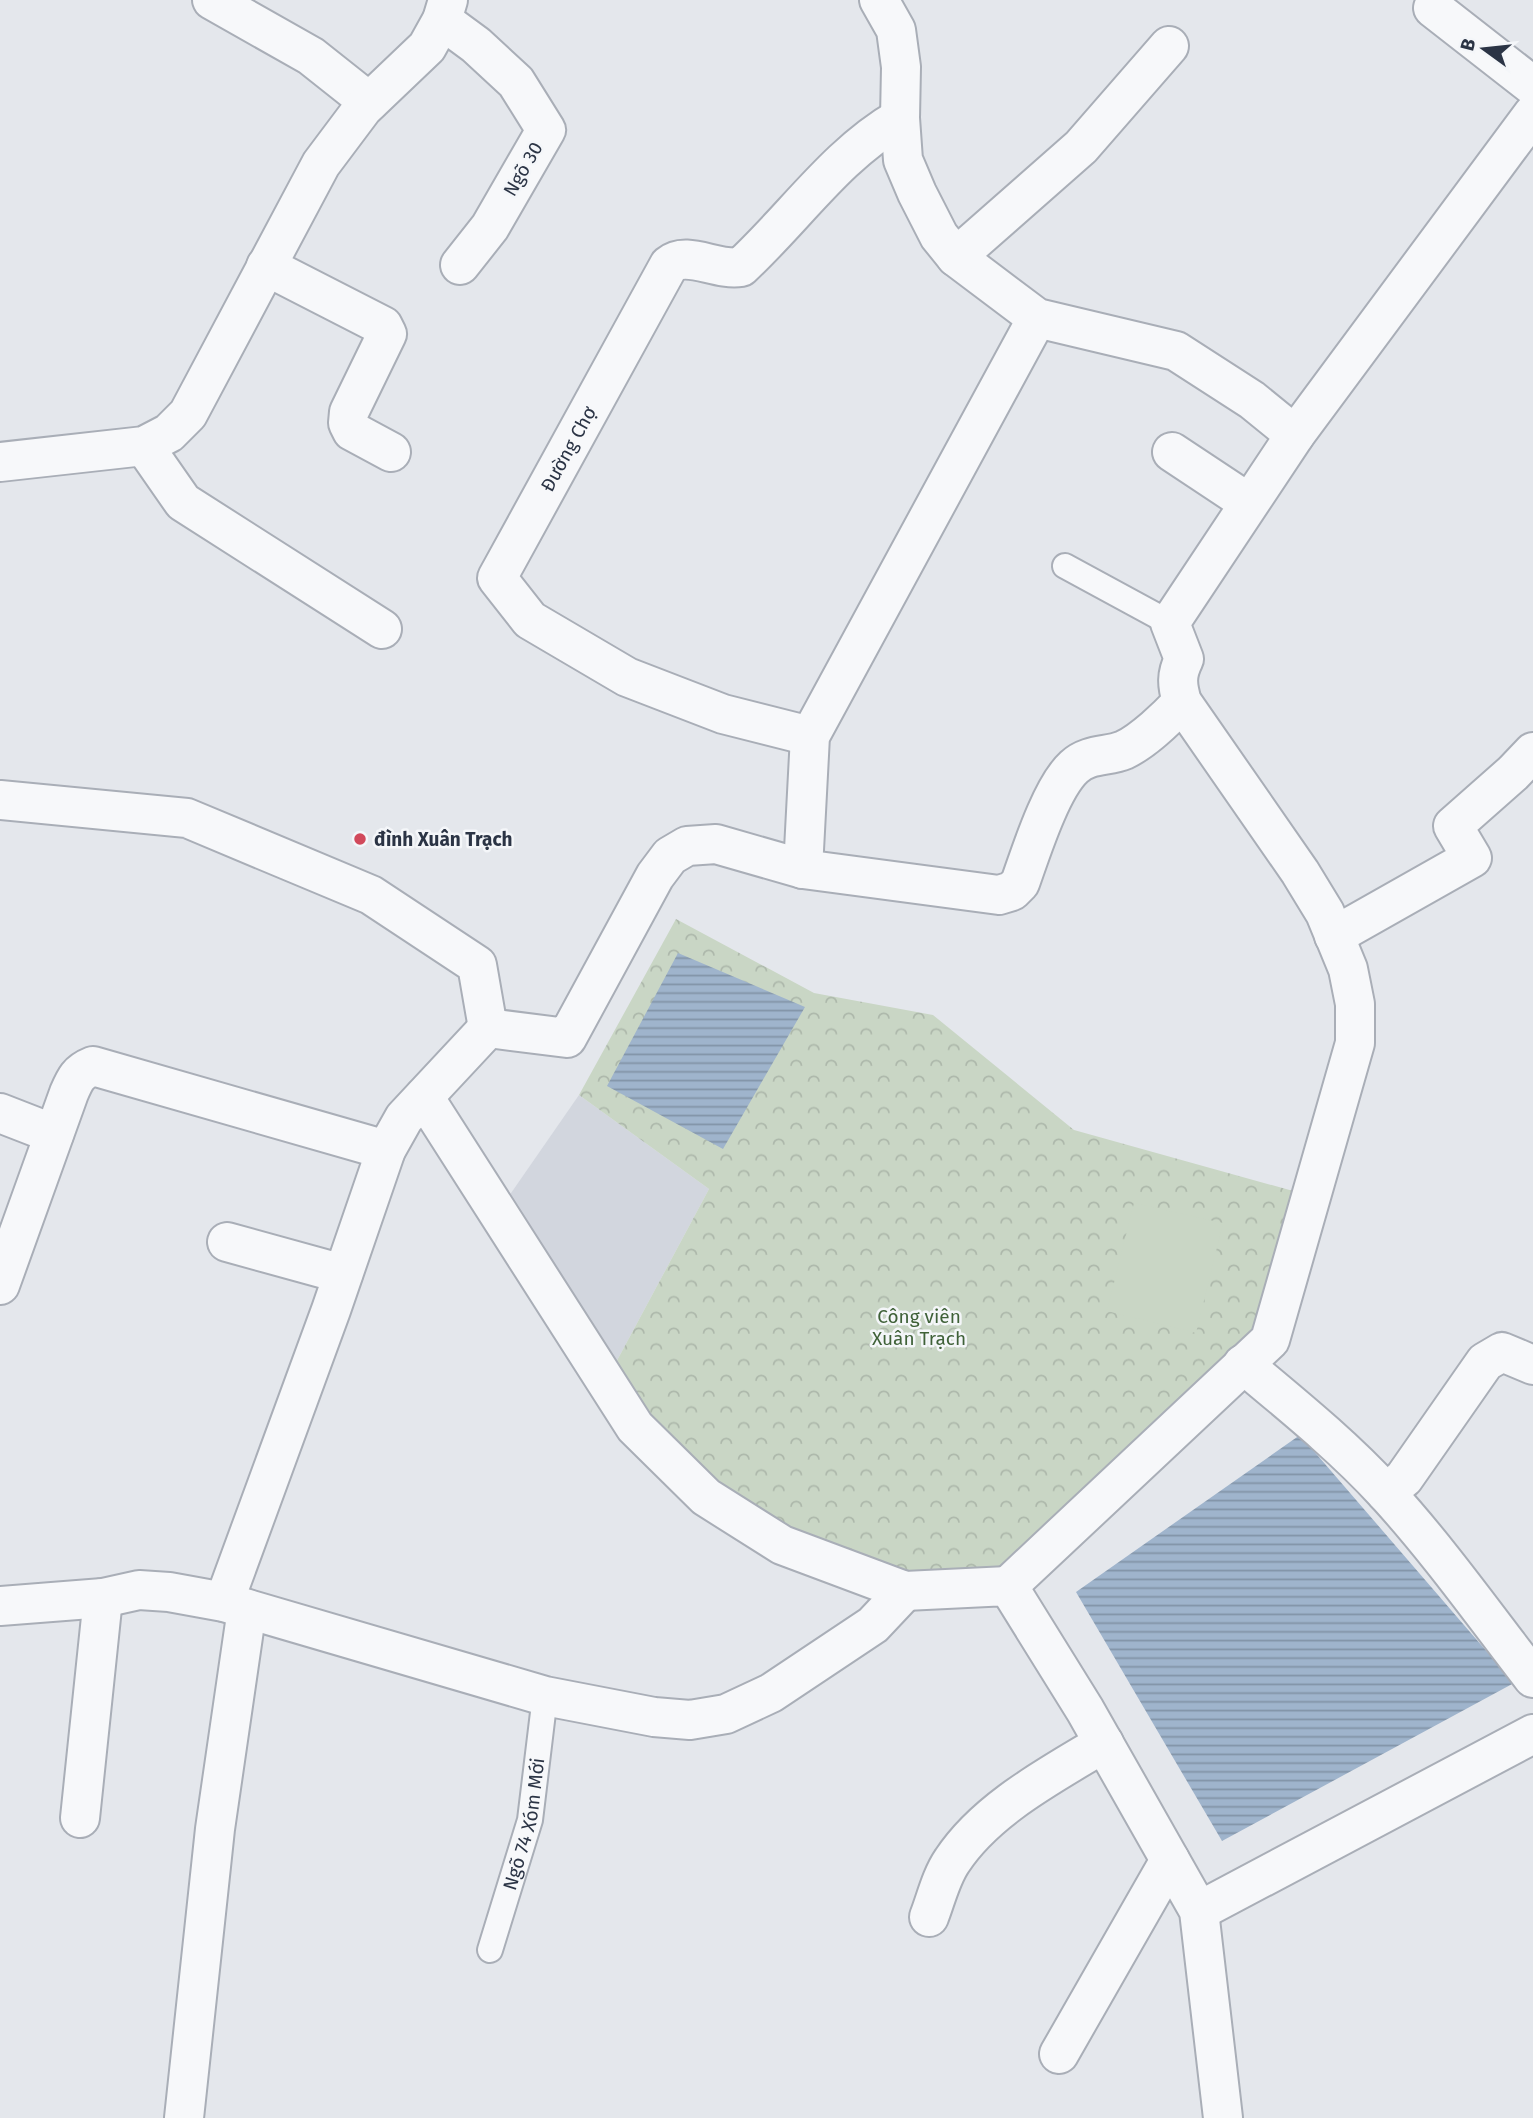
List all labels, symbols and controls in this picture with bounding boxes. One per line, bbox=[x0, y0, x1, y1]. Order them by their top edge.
north arrow bbox=[1449, 14, 1519, 84]
text: B bbox=[1455, 36, 1481, 53]
street label: Ngõ 30 bbox=[498, 138, 548, 200]
street label: Đường Chợ bbox=[535, 402, 601, 495]
place label: đình Xuân Trạch bbox=[374, 828, 512, 851]
marker: đình Xuân Trạch bbox=[352, 831, 368, 847]
park label: Công viên Xuân Trạch bbox=[872, 1305, 966, 1350]
street label: Ngõ 74 Xóm Mới bbox=[498, 1756, 549, 1893]

